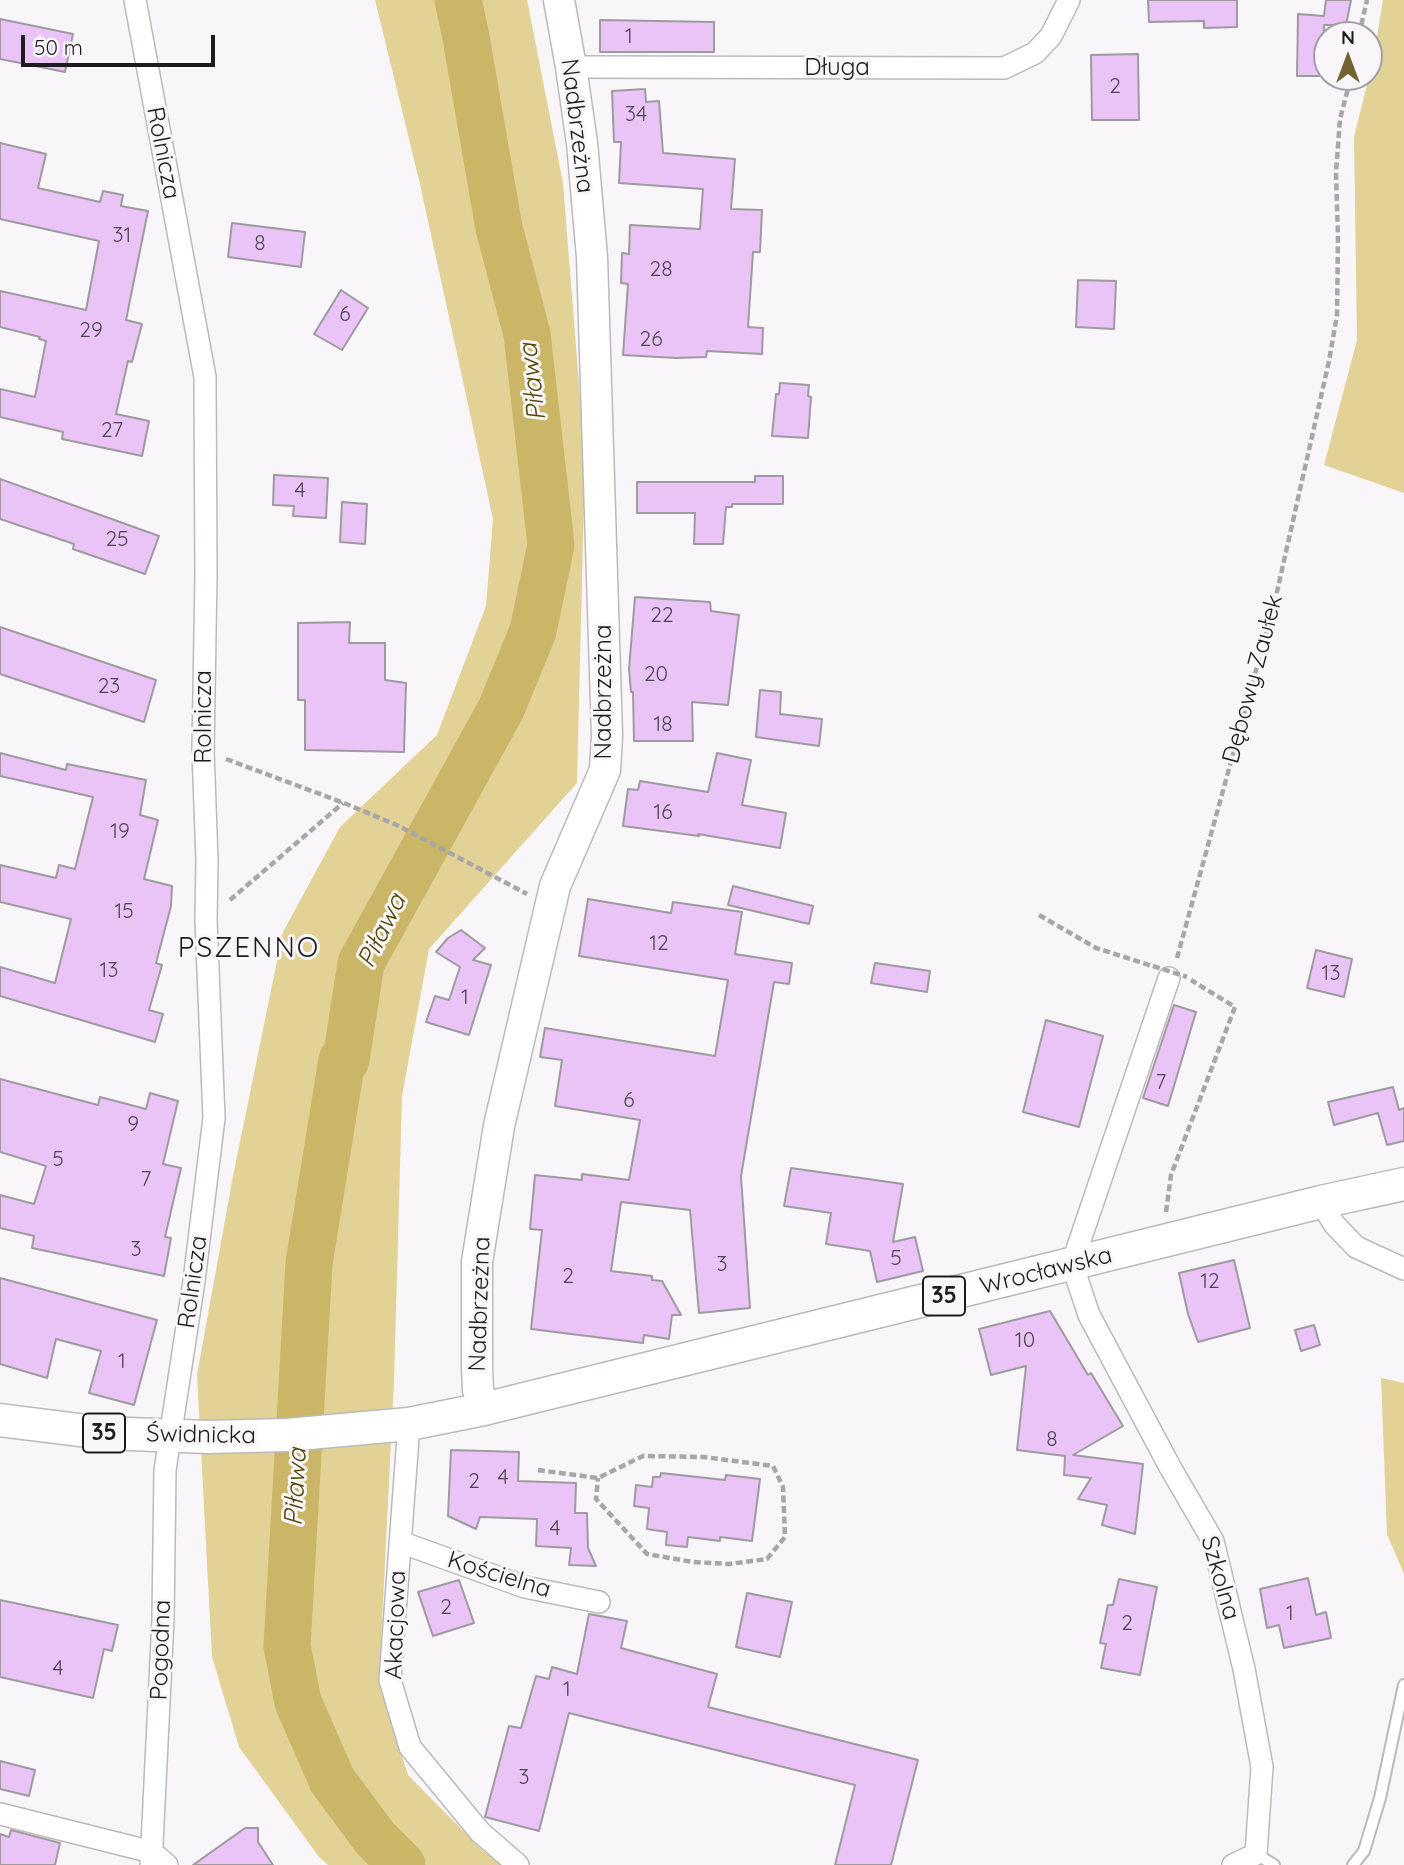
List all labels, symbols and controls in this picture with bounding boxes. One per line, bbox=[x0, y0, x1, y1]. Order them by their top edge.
scale bar bbox=[24, 21, 219, 65]
north arrow bbox=[1313, 21, 1383, 91]
house number: 1 bbox=[625, 24, 633, 50]
text: N bbox=[1341, 25, 1355, 49]
text: 50 m bbox=[34, 34, 83, 60]
street label: Długa bbox=[804, 54, 870, 82]
street label: Nadbrzeżna bbox=[554, 57, 600, 195]
house number: 2 bbox=[1109, 74, 1121, 100]
house number: 34 bbox=[625, 102, 647, 128]
street label: Rolnicza bbox=[140, 104, 186, 202]
house number: 31 bbox=[113, 223, 131, 249]
house number: 8 bbox=[254, 231, 266, 257]
house number: 28 bbox=[650, 257, 672, 283]
house number: 6 bbox=[339, 302, 351, 328]
house number: 29 bbox=[79, 318, 103, 344]
house number: 26 bbox=[640, 327, 662, 353]
water label: Piława bbox=[513, 341, 553, 423]
house number: 27 bbox=[101, 418, 123, 444]
house number: 4 bbox=[294, 478, 306, 504]
house number: 25 bbox=[105, 527, 129, 553]
street label: Dębowy Zaułek bbox=[1217, 591, 1289, 767]
house number: 22 bbox=[650, 603, 674, 629]
street label: Nadbrzeżna bbox=[590, 624, 618, 760]
house number: 20 bbox=[644, 662, 668, 688]
street label: Rolnicza bbox=[190, 670, 218, 764]
house number: 23 bbox=[98, 674, 120, 700]
house number: 18 bbox=[653, 712, 673, 738]
house number: 16 bbox=[653, 800, 673, 826]
house number: 19 bbox=[110, 819, 130, 845]
water label: Piława bbox=[351, 889, 413, 973]
house number: 15 bbox=[114, 899, 134, 925]
house number: 12 bbox=[649, 931, 669, 957]
district label: PSZENNO bbox=[179, 932, 319, 966]
house number: 13 bbox=[100, 958, 118, 984]
house number: 13 bbox=[1322, 961, 1340, 987]
house number: 1 bbox=[461, 985, 469, 1011]
house number: 7 bbox=[1156, 1070, 1166, 1096]
house number: 6 bbox=[623, 1088, 635, 1114]
house number: 9 bbox=[127, 1112, 139, 1138]
house number: 5 bbox=[52, 1147, 64, 1173]
house number: 7 bbox=[141, 1167, 151, 1193]
street label: Rolnicza bbox=[172, 1234, 214, 1330]
street label: Nadbrzeżna bbox=[463, 1236, 497, 1372]
house number: 3 bbox=[130, 1237, 142, 1263]
street label: Wrocławska bbox=[977, 1241, 1115, 1301]
house number: 5 bbox=[890, 1246, 902, 1272]
house number: 3 bbox=[716, 1252, 728, 1278]
house number: 2 bbox=[562, 1264, 574, 1290]
house number: 12 bbox=[1200, 1269, 1220, 1295]
road number: 35 bbox=[923, 1276, 965, 1316]
house number: 10 bbox=[1015, 1328, 1035, 1354]
house number: 1 bbox=[118, 1349, 126, 1375]
road number: 35 bbox=[83, 1414, 125, 1452]
street label: Świdnicka bbox=[146, 1420, 256, 1450]
house number: 8 bbox=[1046, 1427, 1058, 1453]
water label: Piława bbox=[278, 1447, 314, 1527]
house number: 4 bbox=[497, 1465, 509, 1491]
house number: 2 bbox=[468, 1469, 480, 1495]
house number: 4 bbox=[549, 1516, 561, 1542]
street label: Szkolna bbox=[1194, 1533, 1246, 1623]
street label: Kościelna bbox=[444, 1546, 554, 1604]
street label: Akacjowa bbox=[380, 1570, 412, 1680]
house number: 2 bbox=[440, 1595, 452, 1621]
street label: Pogodna bbox=[145, 1599, 177, 1701]
house number: 1 bbox=[1286, 1601, 1294, 1627]
house number: 2 bbox=[1121, 1611, 1133, 1637]
house number: 4 bbox=[52, 1656, 64, 1682]
house number: 1 bbox=[563, 1677, 571, 1703]
house number: 3 bbox=[518, 1765, 530, 1791]

